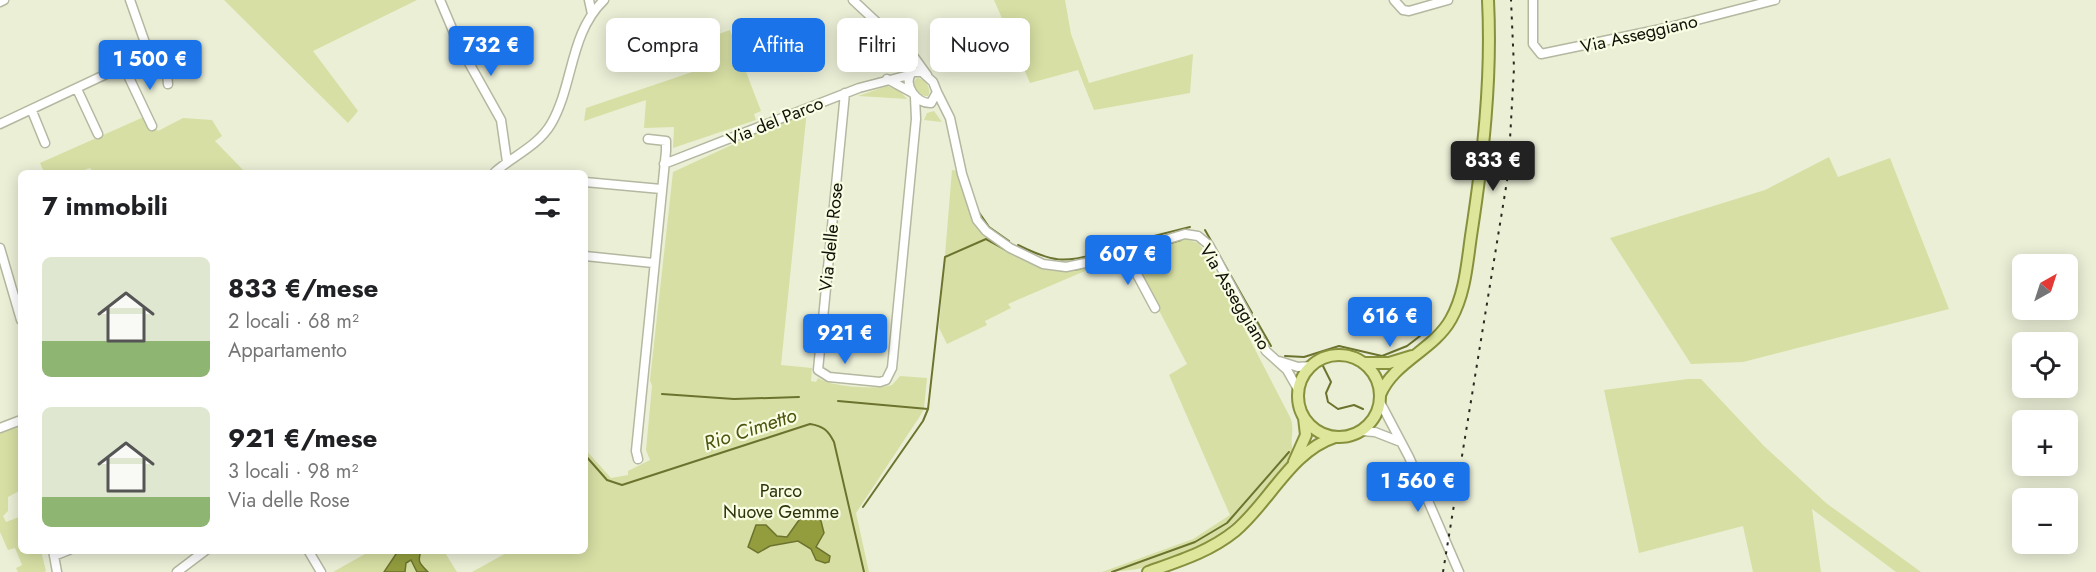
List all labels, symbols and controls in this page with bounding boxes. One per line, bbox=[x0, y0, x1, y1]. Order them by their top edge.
street label: Via Asseggiano bbox=[1578, 8, 1700, 60]
chip: Compra bbox=[606, 18, 720, 72]
chip: Affitta bbox=[732, 18, 825, 72]
chip: Filtri bbox=[837, 18, 918, 72]
chip: Nuovo bbox=[930, 18, 1030, 72]
pin: 732 € bbox=[449, 26, 533, 77]
text: 732 € bbox=[463, 31, 519, 60]
pin: 1 500 € bbox=[95, 40, 205, 91]
text: 1 500 € bbox=[113, 45, 187, 74]
street label: Via del Parco bbox=[723, 90, 827, 152]
pin: 833 € bbox=[1451, 141, 1535, 192]
text: 833 € bbox=[1465, 146, 1521, 175]
street label: Via delle Rose bbox=[812, 181, 850, 293]
text: 7 immobili bbox=[42, 187, 168, 225]
icon: filters bbox=[531, 190, 564, 223]
pin: 607 € bbox=[1086, 235, 1170, 286]
street label: Via Asseggiano bbox=[1193, 239, 1277, 355]
text: 607 € bbox=[1099, 240, 1157, 269]
north arrow bbox=[2012, 254, 2078, 320]
map controls bbox=[2012, 254, 2078, 554]
text: 833 €/mese bbox=[228, 269, 378, 307]
icon: home bbox=[90, 281, 162, 353]
pin: 616 € bbox=[1348, 297, 1432, 348]
text: 616 € bbox=[1362, 302, 1418, 331]
text: 2 locali · 68 m² bbox=[228, 307, 359, 336]
pin: 921 € bbox=[803, 314, 887, 365]
text: 921 € bbox=[817, 319, 873, 348]
button: locate bbox=[2012, 332, 2078, 398]
text: Appartamento bbox=[228, 336, 347, 365]
water label: Rio Cimetto bbox=[700, 401, 801, 458]
button: + bbox=[2012, 410, 2078, 476]
text: 921 €/mese bbox=[228, 419, 377, 457]
icon: home bbox=[90, 431, 162, 503]
text: 3 locali · 98 m² bbox=[228, 457, 358, 486]
pin: 1 560 € bbox=[1363, 462, 1473, 513]
text: 1 560 € bbox=[1381, 467, 1455, 496]
park label: Parco Nuove Gemme bbox=[723, 478, 839, 525]
text: Via delle Rose bbox=[228, 486, 350, 515]
button: − bbox=[2012, 488, 2078, 554]

